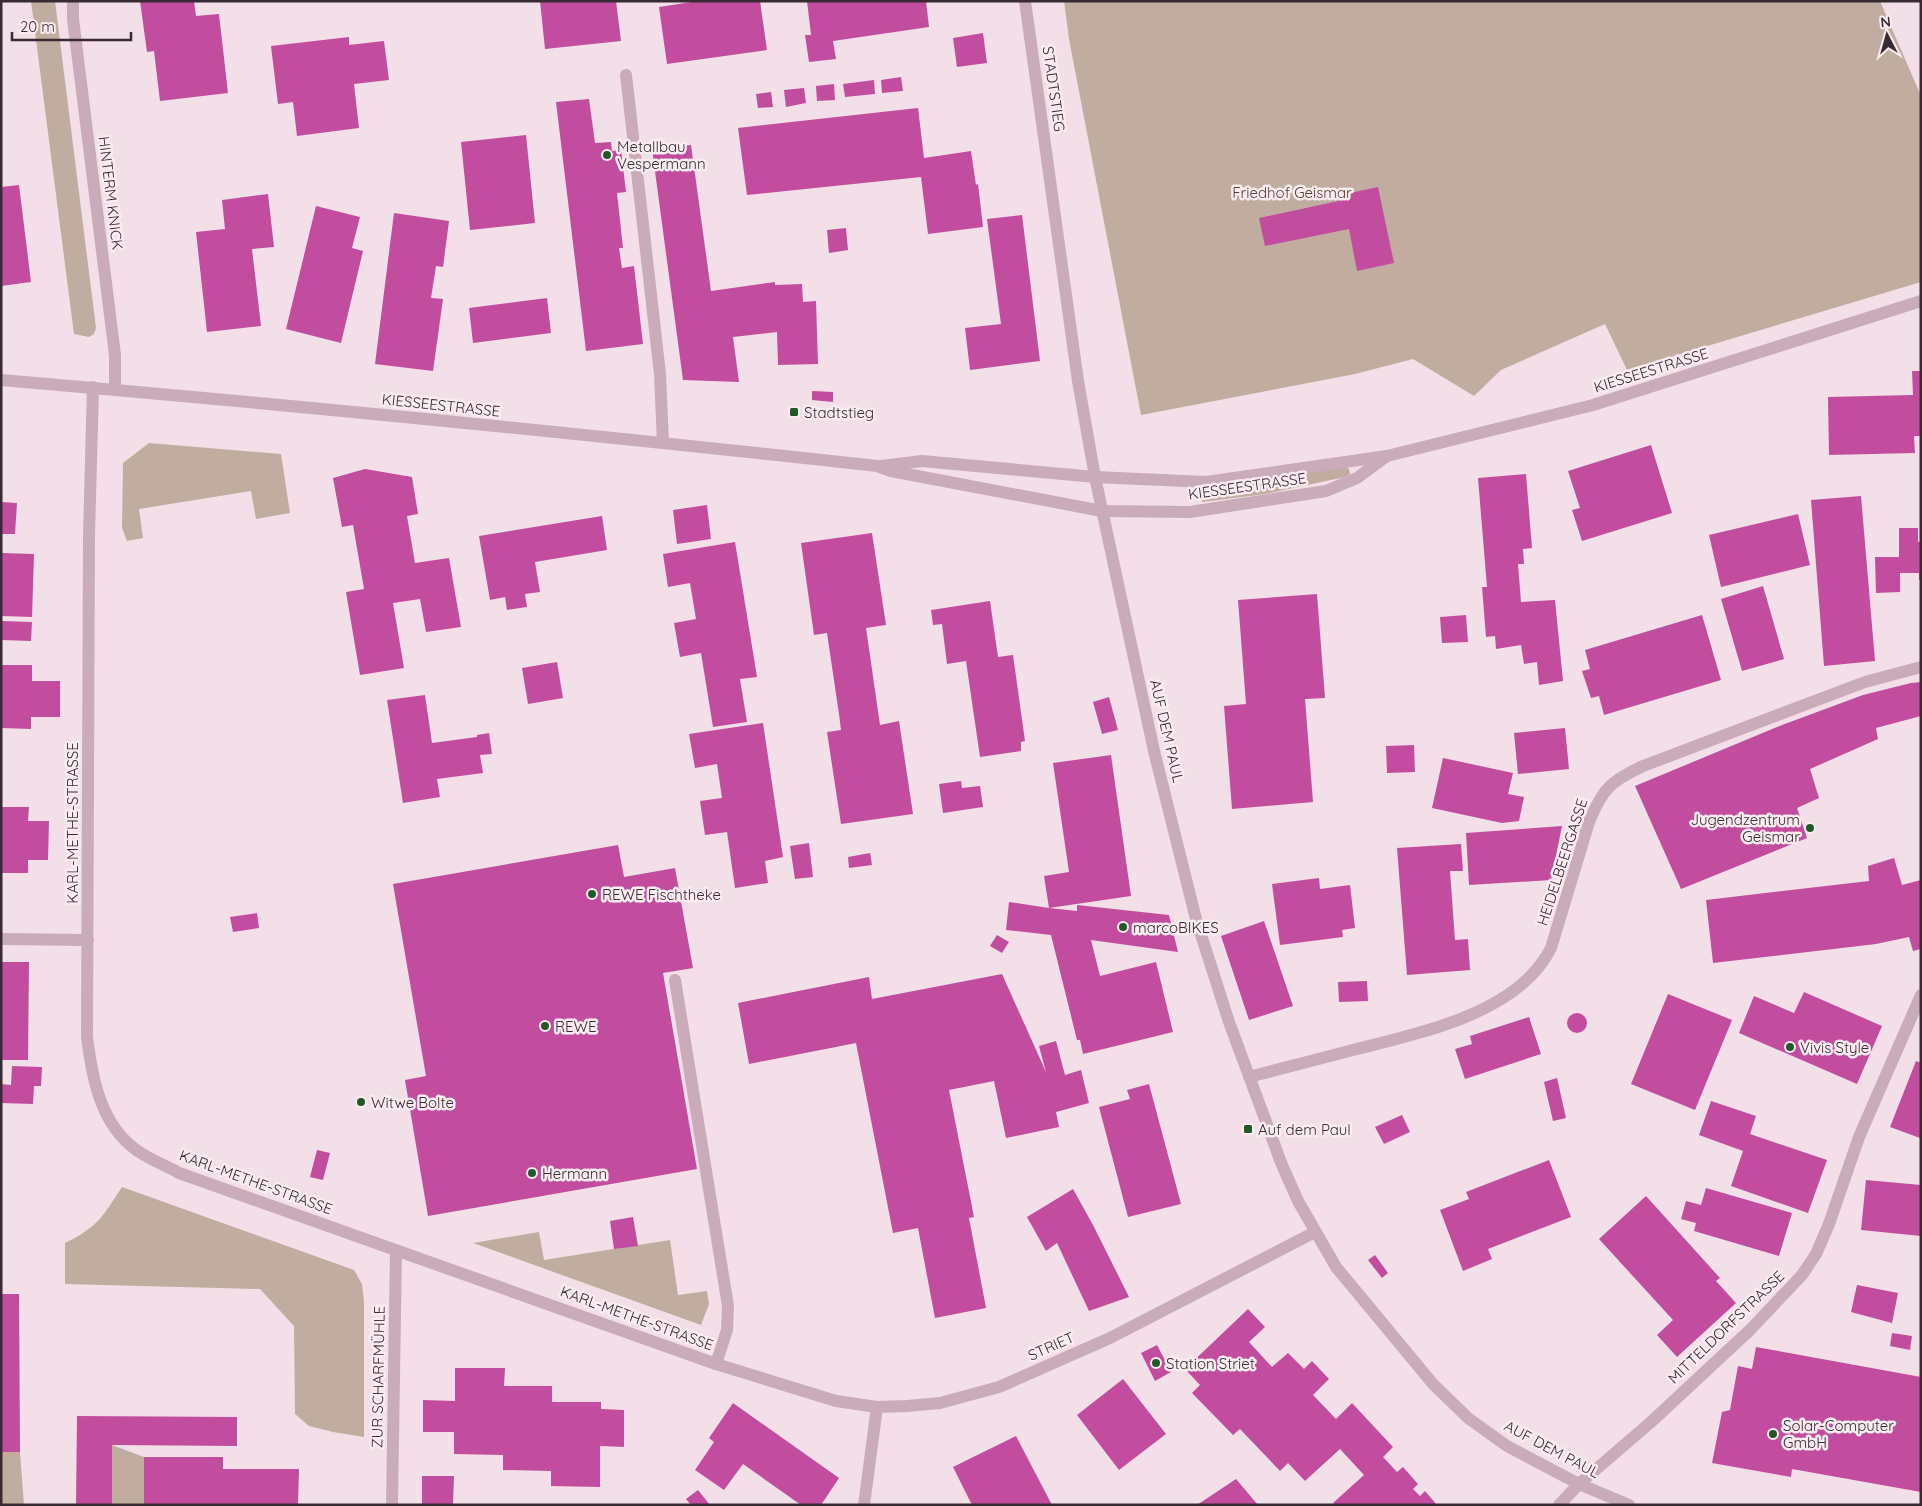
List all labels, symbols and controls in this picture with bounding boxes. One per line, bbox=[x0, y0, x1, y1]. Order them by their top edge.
scale bar bbox=[12, 10, 131, 42]
north arrow bbox=[1862, 10, 1912, 60]
text: N bbox=[1880, 13, 1892, 32]
text: 20 m bbox=[20, 17, 55, 36]
street label: STADTSTIEG bbox=[1039, 45, 1069, 133]
street label: HINTERM KNICK bbox=[95, 135, 127, 251]
place label: Metallbau Vespermann bbox=[617, 137, 706, 173]
marker: Metallbau Vespermann bbox=[601, 149, 613, 161]
park label: Friedhof Geismar bbox=[1232, 183, 1352, 202]
street label: KIESSEESTRASSE bbox=[1591, 344, 1711, 396]
street label: KIESSEESTRASSE bbox=[381, 389, 501, 421]
place label: Stadtstieg bbox=[804, 403, 874, 422]
marker: Stadtstieg bbox=[788, 406, 800, 418]
street label: KIESSEESTRASSE bbox=[1187, 468, 1307, 504]
street label: AUF DEM PAUL bbox=[1146, 678, 1188, 784]
street label: KARL-METHE-STRASSE bbox=[63, 742, 82, 904]
street label: HEIDELBEERGASSE bbox=[1532, 796, 1592, 928]
place label: Jugendzentrum Geismar bbox=[1690, 810, 1800, 846]
marker: Jugendzentrum Geismar bbox=[1804, 822, 1816, 834]
place label: REWE Fischtheke bbox=[602, 885, 721, 904]
marker: REWE Fischtheke bbox=[586, 888, 598, 900]
place label: marcoBIKES bbox=[1133, 918, 1219, 937]
marker: marcoBIKES bbox=[1117, 921, 1129, 933]
place label: REWE bbox=[555, 1017, 597, 1036]
marker: REWE bbox=[539, 1020, 551, 1032]
place label: Vivis Style bbox=[1800, 1038, 1869, 1057]
marker: Vivis Style bbox=[1784, 1041, 1796, 1053]
place label: Witwe Bolte bbox=[371, 1093, 454, 1112]
marker: Witwe Bolte bbox=[355, 1096, 367, 1108]
place label: Auf dem Paul bbox=[1258, 1120, 1351, 1139]
marker: Auf dem Paul bbox=[1242, 1123, 1254, 1135]
street label: KARL-METHE-STRASSE bbox=[177, 1145, 335, 1219]
place label: Hermann bbox=[542, 1164, 607, 1183]
marker: Hermann bbox=[526, 1167, 538, 1179]
street label: MITTELDORFSTRASSE bbox=[1664, 1266, 1788, 1388]
street label: KARL-METHE-STRASSE bbox=[558, 1281, 716, 1355]
street label: ZUR SCHARFMÜHLE bbox=[367, 1306, 389, 1448]
street label: STRIET bbox=[1025, 1327, 1077, 1365]
place label: Station Striet bbox=[1166, 1354, 1255, 1373]
marker: Station Striet bbox=[1150, 1357, 1162, 1369]
street label: AUF DEM PAUL bbox=[1501, 1416, 1603, 1482]
place label: Solar-Computer GmbH bbox=[1783, 1416, 1894, 1452]
marker: Solar-Computer GmbH bbox=[1767, 1428, 1779, 1440]

